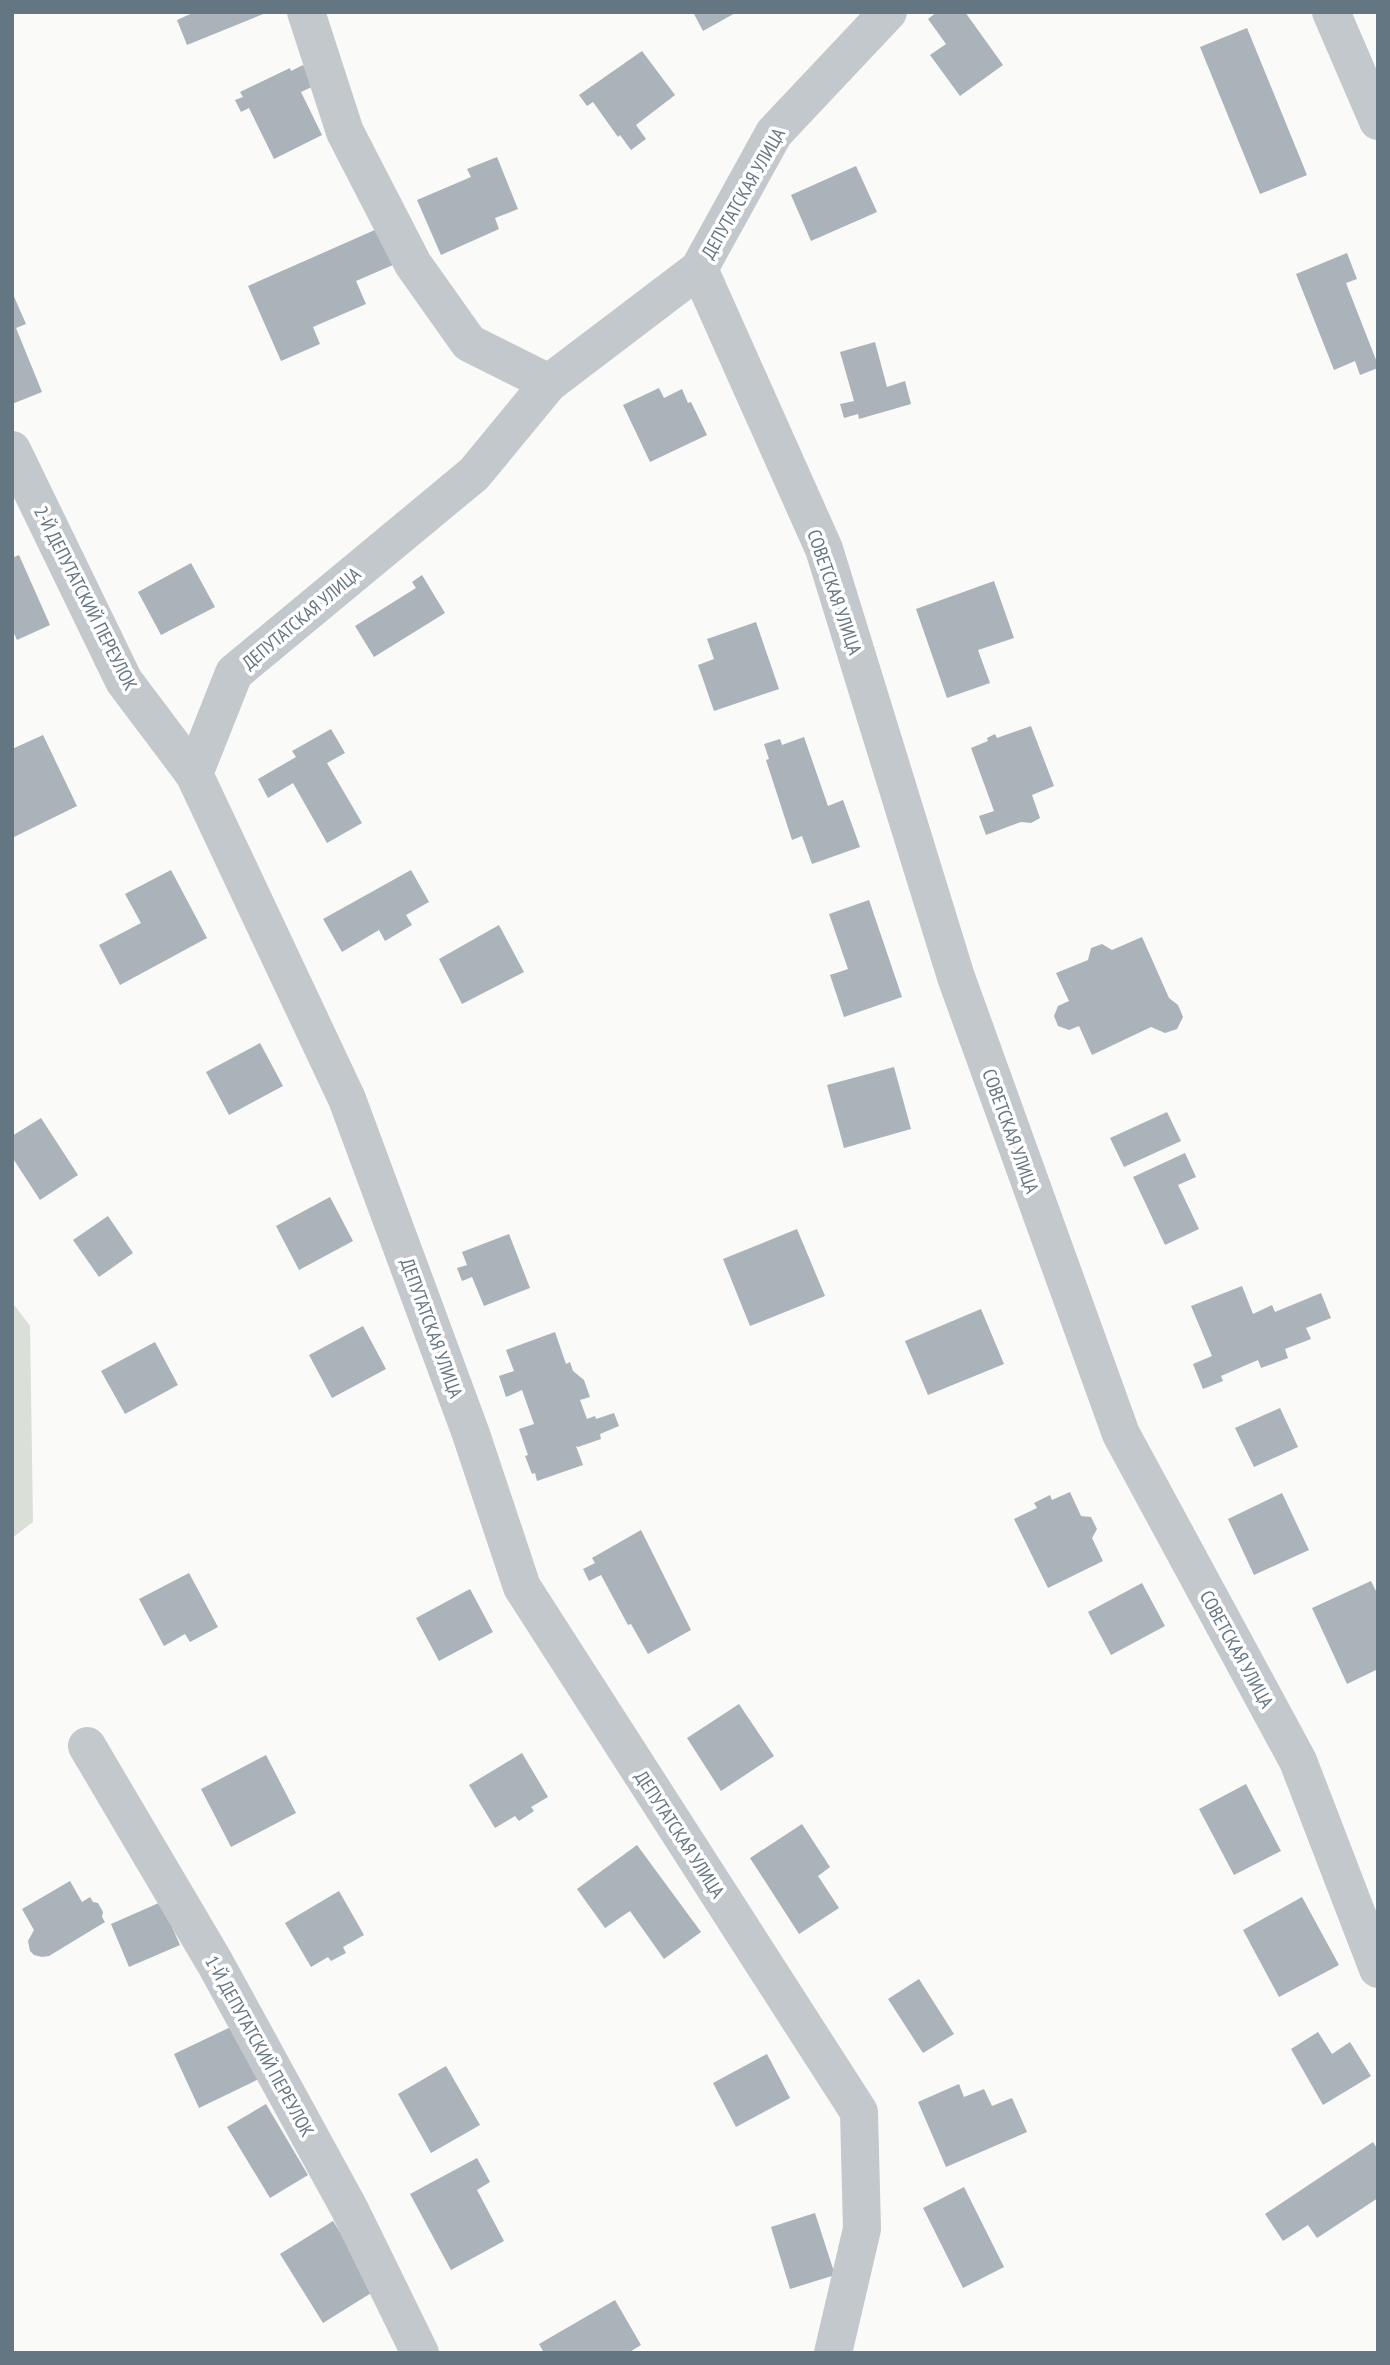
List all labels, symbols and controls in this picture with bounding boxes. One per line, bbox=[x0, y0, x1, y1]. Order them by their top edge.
street label: ДЕПУТАТСКАЯ УЛИЦА bbox=[696, 123, 790, 263]
street label: 2-Й ДЕПУТАТСКИЙ ПЕРЕУЛОК bbox=[29, 502, 143, 694]
street label: СОВЕТСКАЯ УЛИЦА bbox=[802, 526, 868, 658]
street label: ДЕПУТАТСКАЯ УЛИЦА bbox=[237, 562, 365, 674]
street label: СОВЕТСКАЯ УЛИЦА bbox=[977, 1065, 1045, 1197]
street label: ДЕПУТАТСКАЯ УЛИЦА bbox=[396, 1255, 468, 1401]
street label: СОВЕТСКАЯ УЛИЦА bbox=[1195, 1586, 1279, 1712]
street label: ДЕПУТАТСКАЯ УЛИЦА bbox=[630, 1766, 730, 1902]
street label: 1-Й ДЕПУТАТСКИЙ ПЕРЕУЛОК bbox=[200, 1951, 320, 2141]

